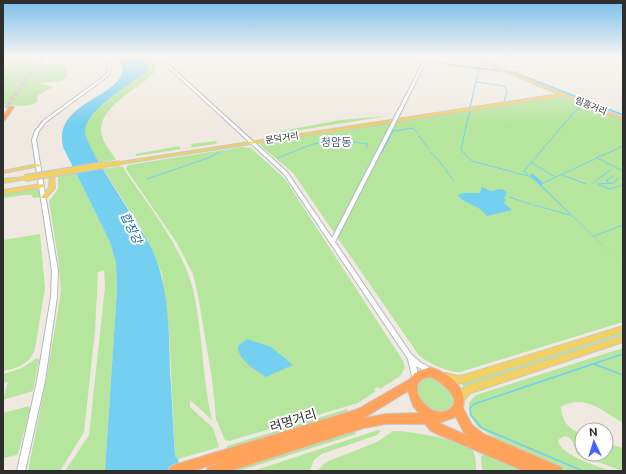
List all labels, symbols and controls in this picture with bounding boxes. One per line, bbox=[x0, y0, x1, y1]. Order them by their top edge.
street label: 림흥거리 bbox=[574, 94, 609, 117]
street label: 문덕거리 bbox=[265, 129, 299, 146]
district label: 청암동 bbox=[321, 136, 351, 148]
water label: 합장강 bbox=[117, 210, 145, 248]
street label: 려명거리 bbox=[268, 406, 318, 435]
north arrow bbox=[574, 422, 614, 462]
text: N bbox=[589, 426, 598, 438]

